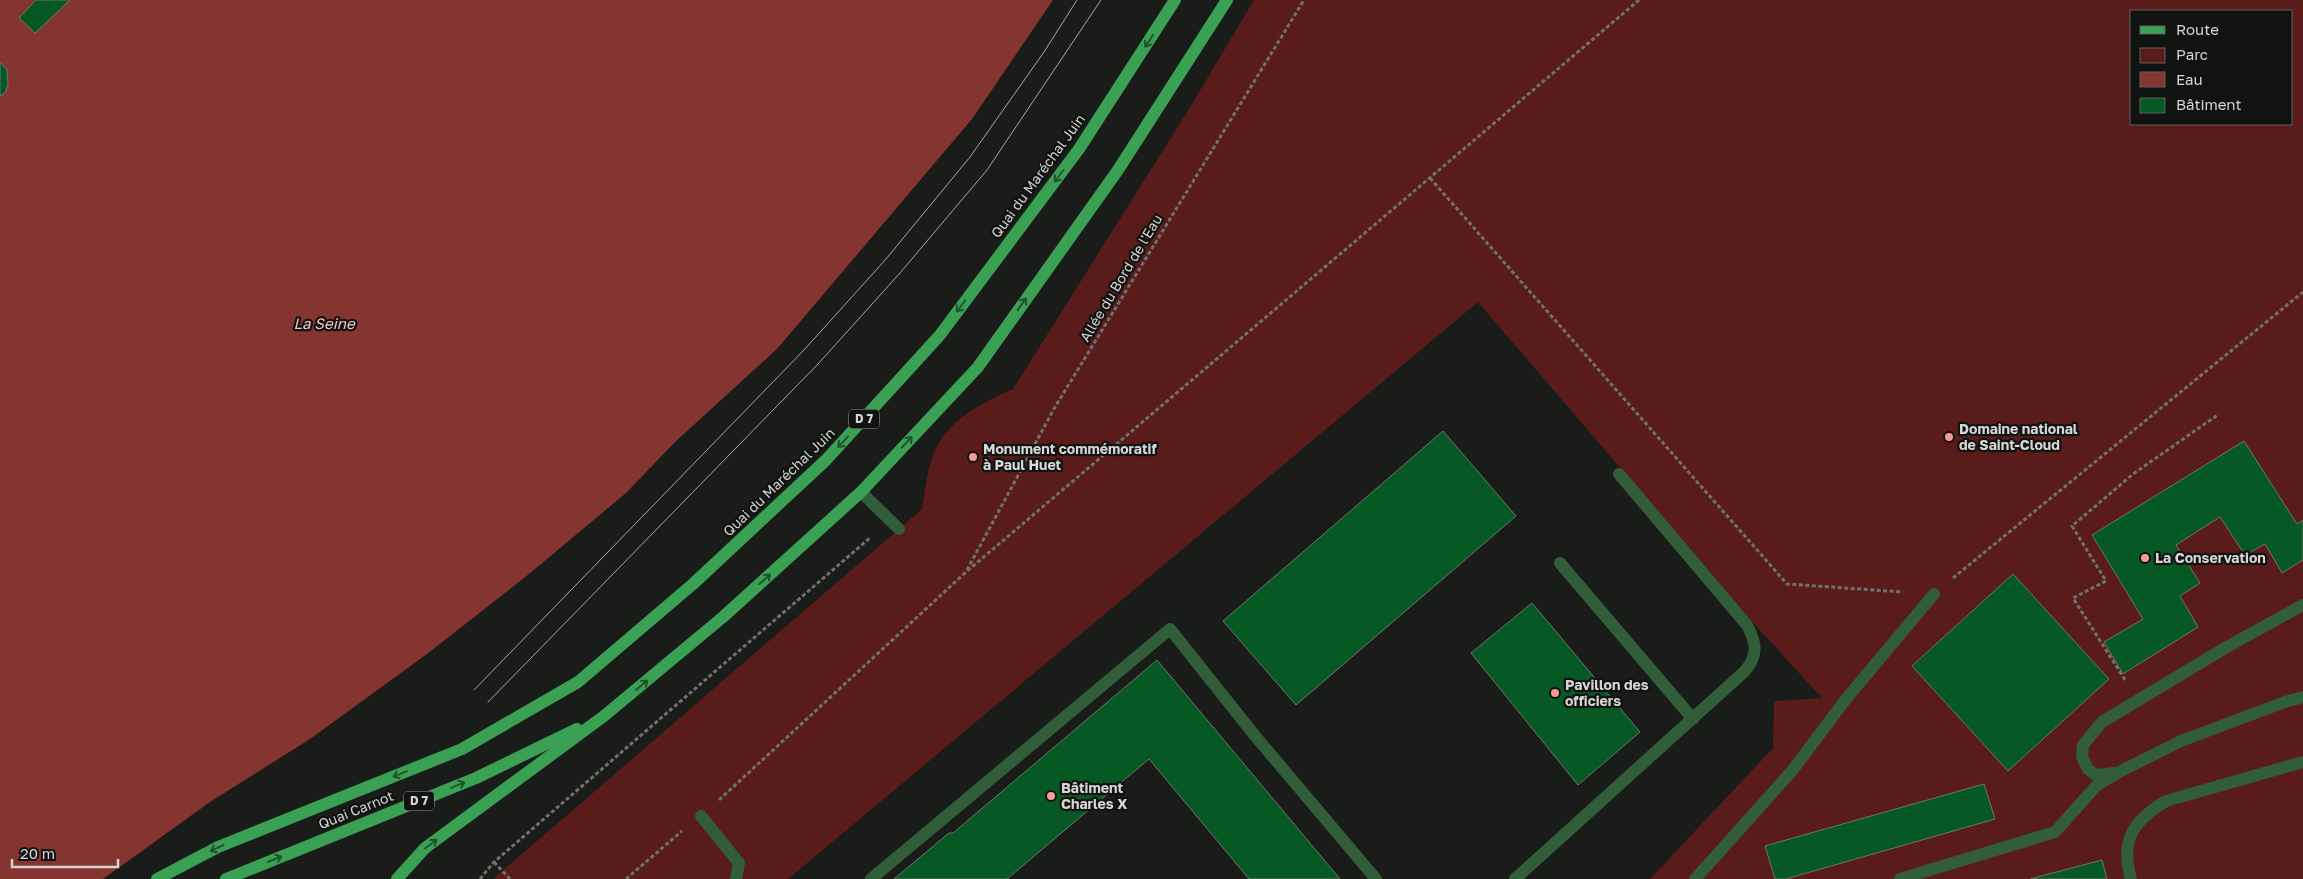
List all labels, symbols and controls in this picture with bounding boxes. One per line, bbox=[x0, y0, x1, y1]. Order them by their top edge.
legend bbox=[2130, 10, 2293, 125]
text: Route bbox=[2176, 20, 2219, 38]
one-way arrow bbox=[1144, 34, 1154, 48]
text: Parc bbox=[2176, 45, 2208, 63]
text: Eau bbox=[2176, 70, 2203, 88]
text: Bâtiment bbox=[2176, 95, 2241, 113]
street label: Quai du Maréchal Juin bbox=[987, 111, 1088, 241]
one-way arrow bbox=[1053, 169, 1064, 182]
street label: Allée du Bord de l'Eau bbox=[1076, 211, 1165, 344]
one-way arrow bbox=[1017, 297, 1027, 311]
one-way arrow bbox=[956, 299, 966, 313]
water label: La Seine bbox=[293, 314, 356, 332]
road number: D 7 bbox=[849, 409, 879, 428]
place label: Domaine national de Saint-Cloud bbox=[1959, 420, 2078, 453]
street label: Quai du Maréchal Juin bbox=[719, 424, 838, 539]
marker: Domaine national de Saint-Cloud bbox=[1943, 431, 1955, 443]
one-way arrow bbox=[837, 435, 849, 448]
one-way arrow bbox=[901, 436, 913, 449]
place label: Monument commémoratif à Paul Huet bbox=[983, 440, 1157, 473]
marker: Monument commémoratif à Paul Huet bbox=[967, 451, 979, 463]
place label: La Conservation bbox=[2155, 549, 2266, 566]
marker: La Conservation bbox=[2139, 552, 2151, 564]
one-way arrow bbox=[759, 573, 772, 585]
place label: Pavillon des officiers bbox=[1565, 676, 1649, 709]
one-way arrow bbox=[635, 679, 648, 691]
marker: Pavillon des officiers bbox=[1549, 687, 1561, 699]
one-way arrow bbox=[393, 770, 408, 779]
place label: Bâtiment Charles X bbox=[1061, 779, 1127, 812]
one-way arrow bbox=[450, 780, 465, 789]
street label: Quai Carnot bbox=[316, 787, 396, 832]
marker: Bâtiment Charles X bbox=[1045, 790, 1057, 802]
road number: D 7 bbox=[404, 791, 434, 810]
scale bar bbox=[12, 836, 119, 868]
one-way arrow bbox=[424, 839, 438, 849]
text: 20 m bbox=[20, 844, 55, 862]
one-way arrow bbox=[210, 844, 225, 853]
one-way arrow bbox=[266, 854, 282, 863]

